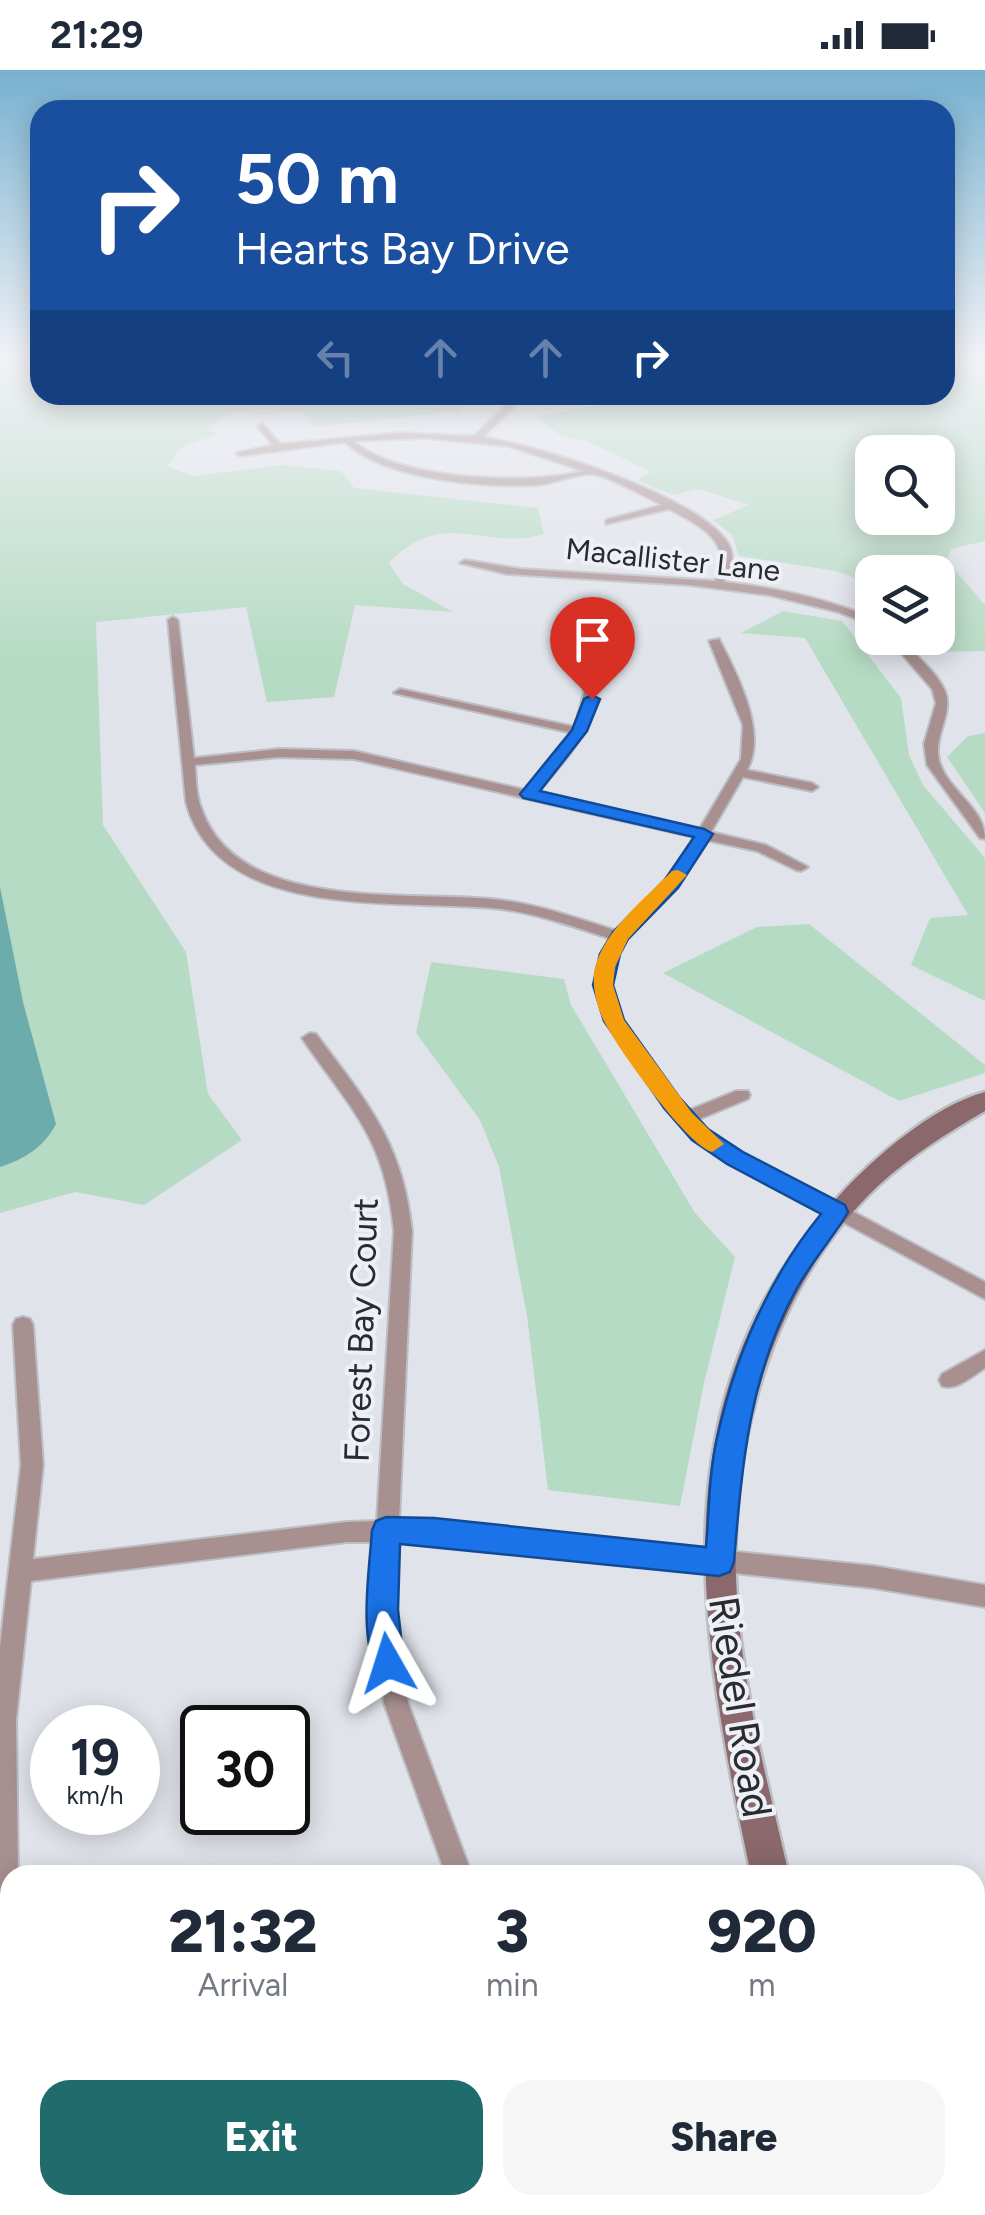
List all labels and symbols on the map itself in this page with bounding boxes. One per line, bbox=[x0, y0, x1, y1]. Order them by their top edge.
street label: Macallister Lane bbox=[564, 530, 782, 589]
pin bbox=[550, 597, 635, 700]
street label: Forest Bay Court bbox=[335, 1197, 387, 1463]
street label: Riedel Road bbox=[698, 1593, 783, 1821]
position arrow bbox=[336, 1611, 440, 1715]
speed limit sign: 30 bbox=[180, 1705, 310, 1835]

